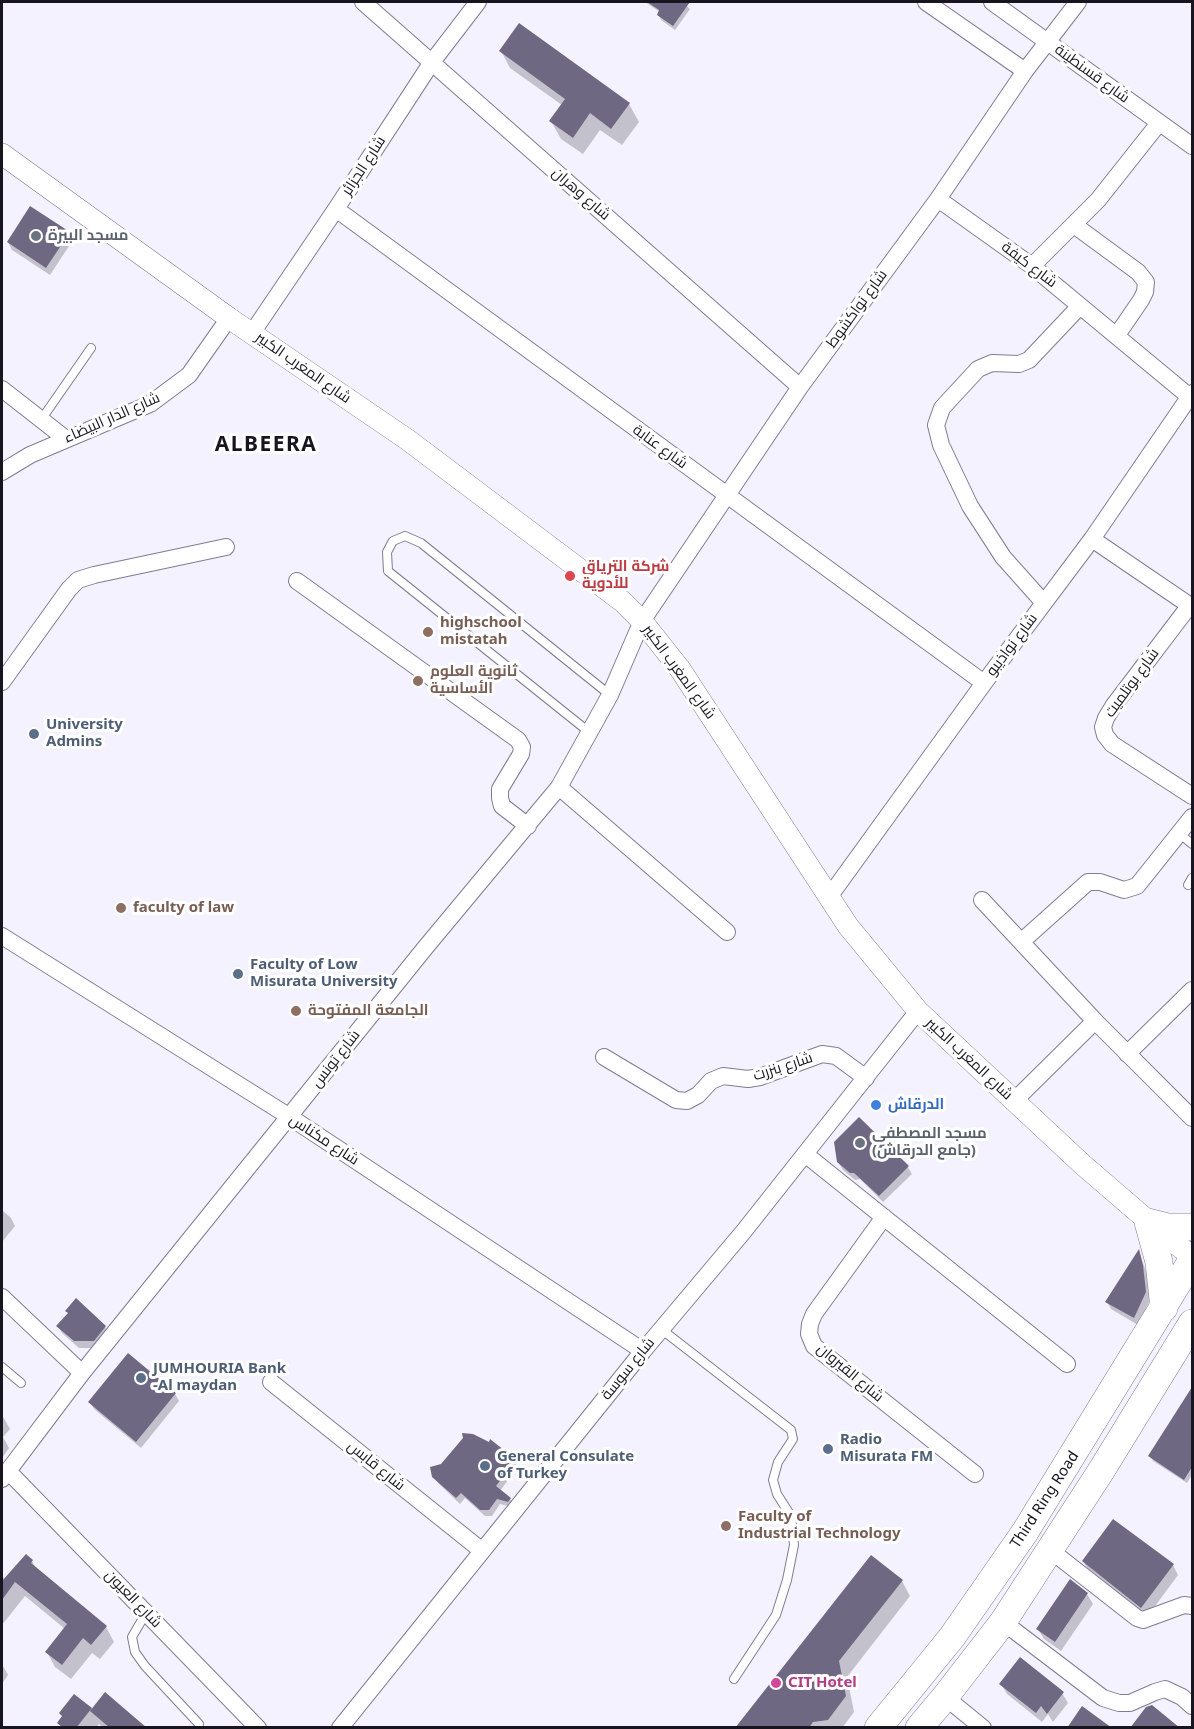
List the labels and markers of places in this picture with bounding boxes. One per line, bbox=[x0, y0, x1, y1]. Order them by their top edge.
place label: مسجد البيرة bbox=[48, 227, 129, 245]
marker: مسجد البيرة bbox=[29, 229, 43, 243]
place label: شركة الترياق للأدوية bbox=[582, 558, 669, 593]
marker: شركة الترياق للأدوية bbox=[563, 569, 577, 583]
place label: highschool mistatah bbox=[440, 614, 522, 649]
marker: highschool mistatah bbox=[421, 625, 435, 639]
place label: ثانوية العلوم الأساسية bbox=[430, 663, 517, 698]
marker: ثانوية العلوم الأساسية bbox=[411, 674, 425, 688]
place label: University Admins bbox=[46, 716, 123, 751]
marker: University Admins bbox=[27, 727, 41, 741]
place label: faculty of law bbox=[133, 899, 234, 917]
marker: faculty of law bbox=[114, 901, 128, 915]
place label: Faculty of Low Misurata University bbox=[250, 956, 398, 991]
marker: Faculty of Low Misurata University bbox=[231, 967, 245, 981]
place label: الجامعة المفتوحة bbox=[308, 1002, 428, 1020]
marker: الجامعة المفتوحة bbox=[289, 1004, 303, 1018]
place label: الدرقاش bbox=[888, 1096, 944, 1114]
marker: الدرقاش bbox=[869, 1098, 883, 1112]
place label: مسجد المصطفى (جامع الدرقاش) bbox=[872, 1125, 987, 1160]
marker: مسجد المصطفى (جامع الدرقاش) bbox=[853, 1136, 867, 1150]
place label: JUMHOURIA Bank -Al maydan bbox=[153, 1360, 286, 1395]
marker: JUMHOURIA Bank -Al maydan bbox=[134, 1371, 148, 1385]
place label: Radio Misurata FM bbox=[840, 1431, 933, 1466]
marker: Radio Misurata FM bbox=[821, 1442, 835, 1456]
place label: General Consulate of Turkey bbox=[497, 1448, 634, 1483]
marker: General Consulate of Turkey bbox=[478, 1459, 492, 1473]
place label: Faculty of Industrial Technology bbox=[738, 1508, 900, 1543]
marker: Faculty of Industrial Technology bbox=[719, 1519, 733, 1533]
place label: CIT Hotel bbox=[788, 1674, 857, 1692]
marker: CIT Hotel bbox=[769, 1676, 783, 1690]

